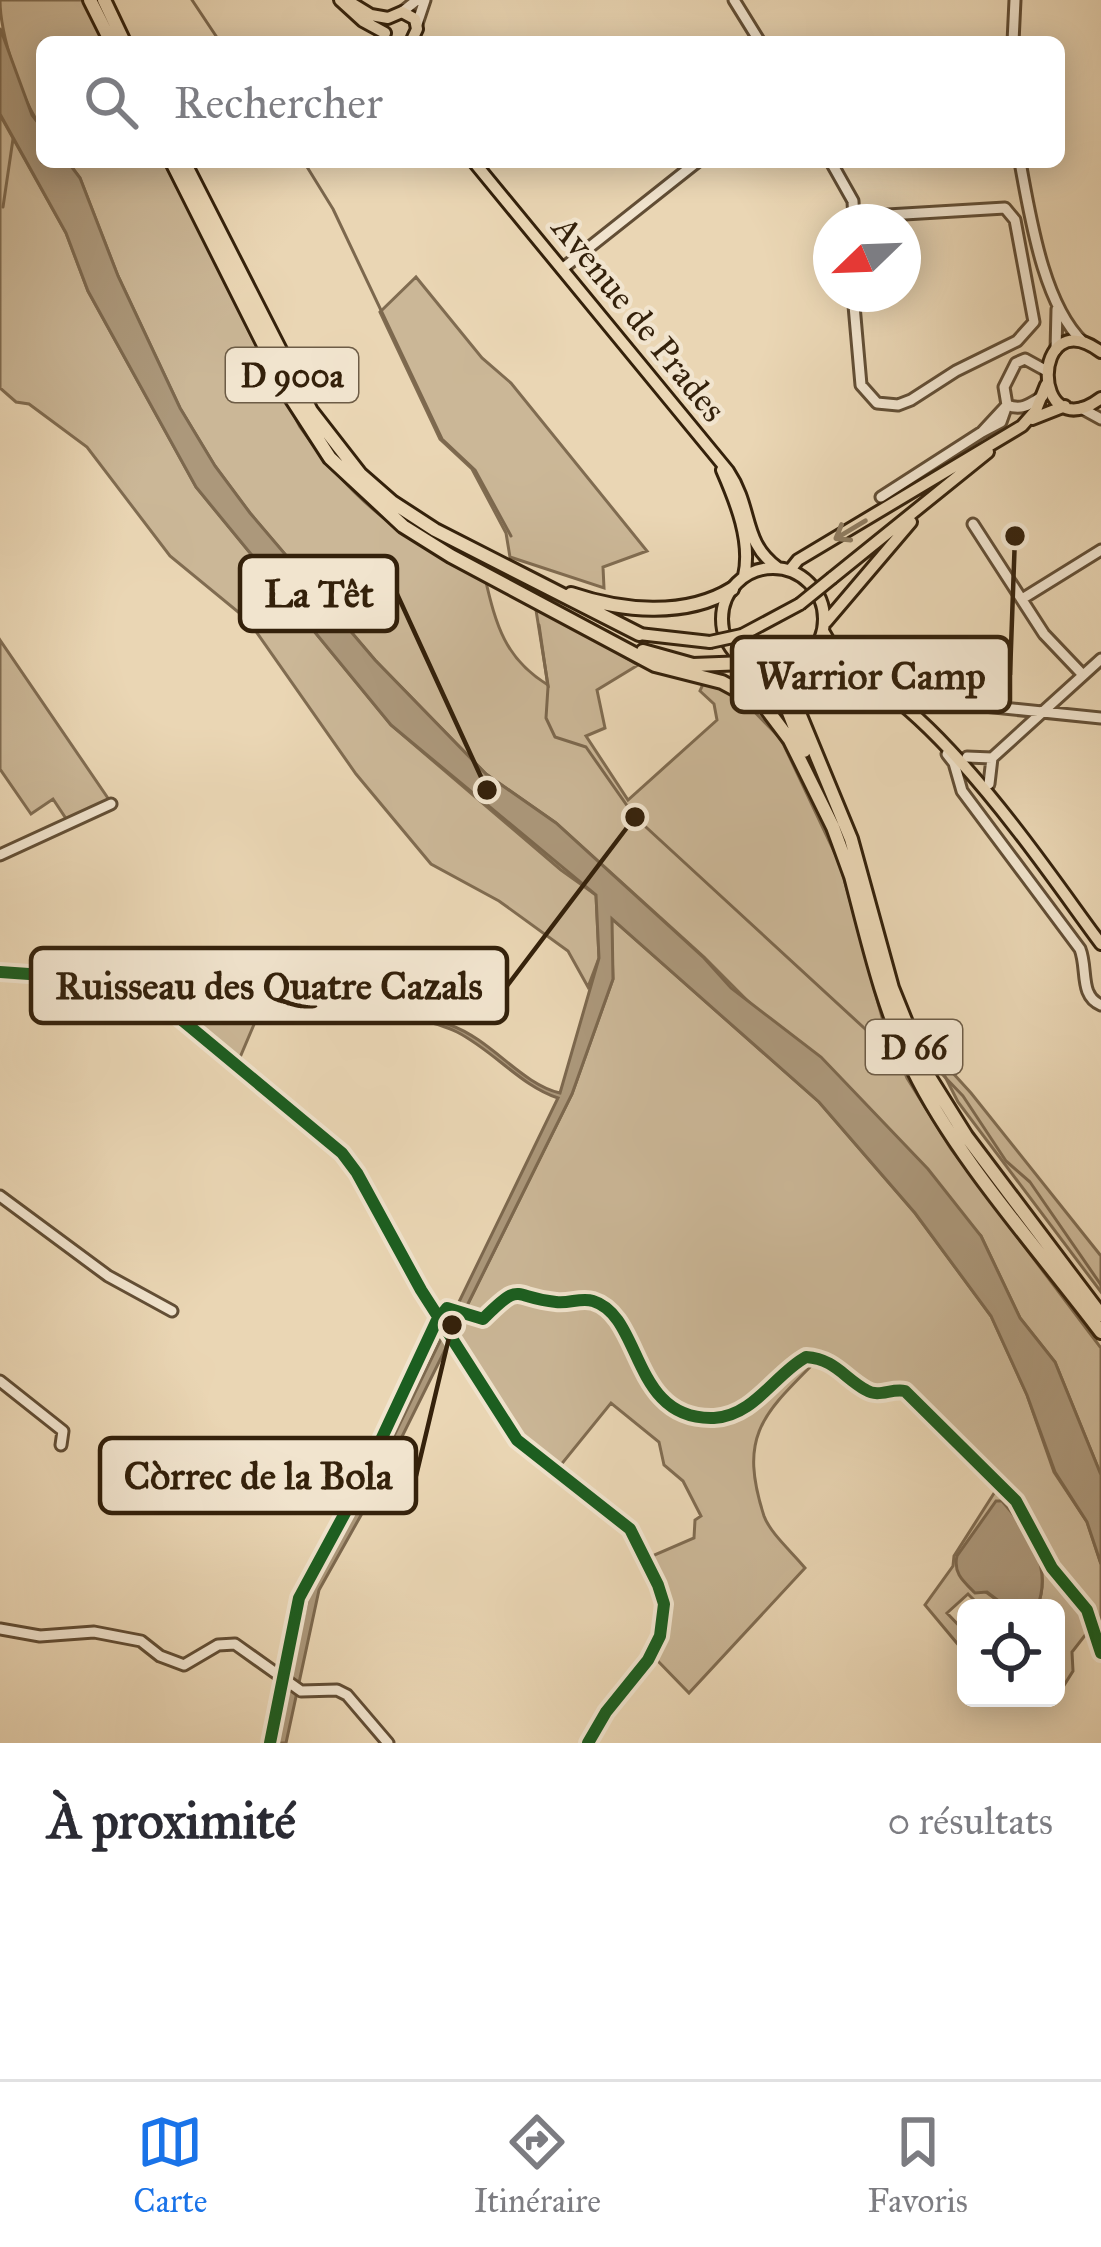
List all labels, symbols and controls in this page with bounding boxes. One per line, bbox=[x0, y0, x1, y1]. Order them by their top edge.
search box bbox=[36, 36, 1065, 168]
icon: search bbox=[78, 69, 144, 135]
text: Rechercher bbox=[174, 75, 383, 130]
north arrow bbox=[813, 204, 921, 312]
street label: Avenue de Prades bbox=[542, 205, 736, 430]
road number: D 900a bbox=[226, 348, 358, 402]
one-way arrow bbox=[834, 518, 868, 542]
callout: La Têt bbox=[240, 556, 397, 631]
text: La Têt bbox=[264, 570, 374, 618]
callout: Warrior Camp bbox=[732, 637, 1010, 712]
text: Warrior Camp bbox=[756, 652, 986, 700]
callout: Ruisseau des Quatre Cazals bbox=[31, 948, 507, 1023]
text: Ruisseau des Quatre Cazals bbox=[55, 962, 483, 1010]
road number: D 66 bbox=[866, 1020, 962, 1074]
callout: Còrrec de la Bola bbox=[100, 1438, 416, 1513]
text: Còrrec de la Bola bbox=[124, 1452, 394, 1500]
map controls bbox=[957, 1599, 1065, 1707]
button: locate bbox=[957, 1599, 1065, 1707]
text: À proximité bbox=[48, 1790, 296, 1852]
text: 0 résultats bbox=[888, 1797, 1053, 1845]
tab: Carte bbox=[133, 2109, 207, 2221]
tab: Itinéraire bbox=[474, 2109, 601, 2221]
tab: Favoris bbox=[867, 2109, 968, 2221]

